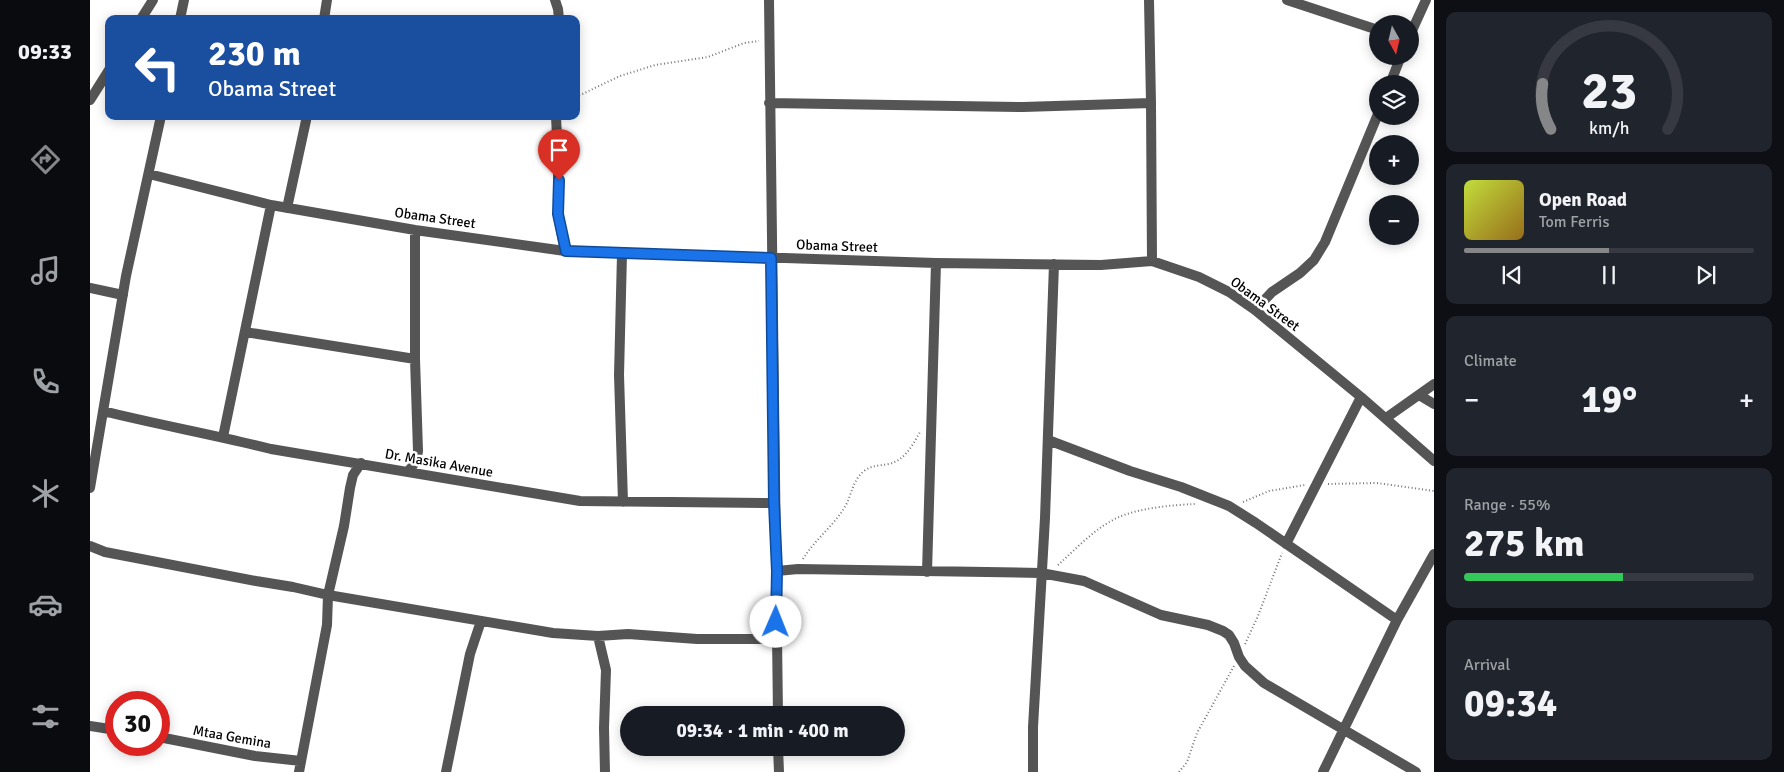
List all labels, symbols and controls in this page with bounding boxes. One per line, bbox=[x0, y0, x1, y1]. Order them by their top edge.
north arrow bbox=[1369, 15, 1419, 65]
map controls bbox=[1369, 15, 1419, 245]
text: 230 m bbox=[208, 32, 301, 75]
icon: left bbox=[125, 35, 190, 100]
text: 09:33 bbox=[18, 38, 72, 65]
text: 23 bbox=[1581, 59, 1637, 123]
text: Obama Street bbox=[208, 75, 336, 102]
button: layers bbox=[1369, 75, 1419, 125]
text: km/h bbox=[1589, 117, 1629, 139]
pin bbox=[538, 129, 580, 180]
button: + bbox=[1369, 135, 1419, 185]
icon: arrive bbox=[545, 136, 573, 164]
icon: directions bbox=[28, 142, 63, 177]
text: Open Road bbox=[1539, 188, 1627, 212]
button: − bbox=[1369, 195, 1419, 245]
street label: Obama Street bbox=[393, 204, 477, 232]
text: Tom Ferris bbox=[1539, 212, 1609, 232]
street label: Obama Street bbox=[796, 236, 878, 256]
icon: music bbox=[28, 253, 63, 288]
icon: previous bbox=[1498, 261, 1526, 289]
icon: pause bbox=[1595, 261, 1623, 289]
icon: next bbox=[1692, 261, 1720, 289]
street label: Obama Street bbox=[1227, 273, 1303, 335]
text: Climate bbox=[1464, 351, 1517, 371]
icon: phone bbox=[28, 364, 63, 399]
text: 19° bbox=[1581, 376, 1637, 423]
text: − bbox=[1464, 383, 1479, 417]
text: + bbox=[1739, 383, 1754, 417]
street label: Dr. Masika Avenue bbox=[384, 445, 494, 481]
icon: climate bbox=[28, 476, 63, 511]
text: Range · 55% bbox=[1464, 495, 1550, 515]
text: 275 km bbox=[1464, 520, 1585, 567]
icon: car bbox=[28, 587, 63, 622]
position arrow bbox=[749, 595, 801, 647]
text: Arrival bbox=[1464, 655, 1510, 675]
text: 09:34 bbox=[1464, 680, 1557, 727]
speed limit sign: 30 bbox=[105, 691, 170, 756]
icon: filters bbox=[28, 699, 63, 734]
text: 09:34 · 1 min · 400 m bbox=[676, 719, 849, 743]
street label: Mtaa Gemina bbox=[192, 722, 272, 752]

